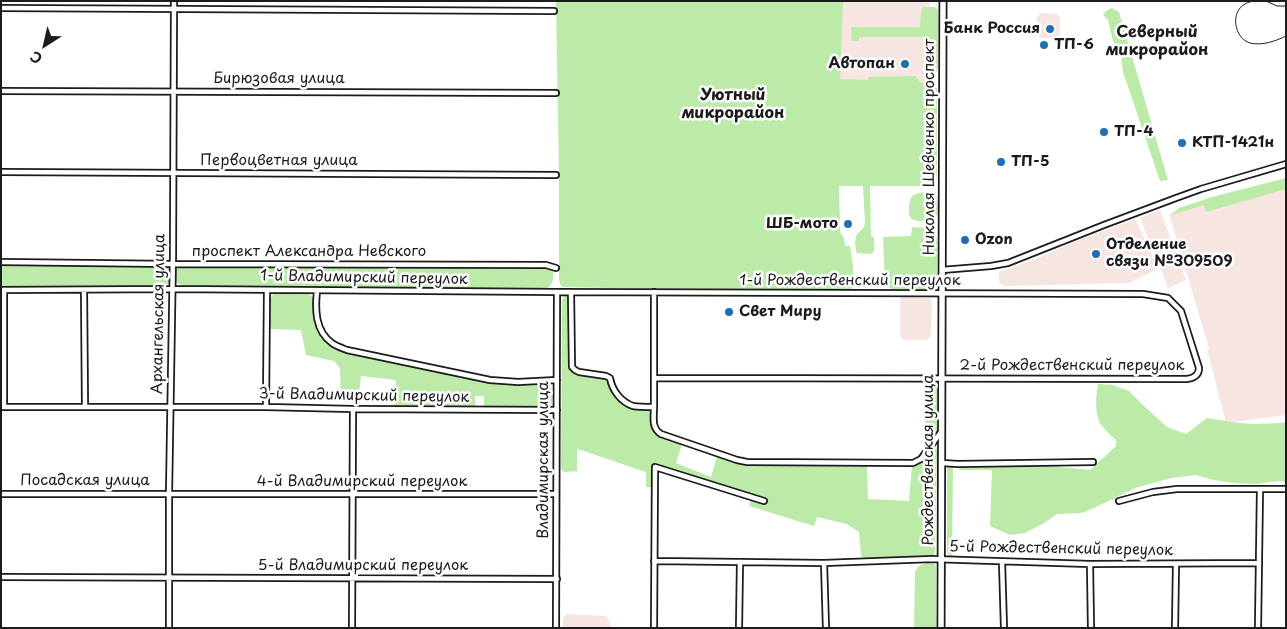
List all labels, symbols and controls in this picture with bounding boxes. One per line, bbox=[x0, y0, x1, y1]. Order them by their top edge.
north arrow bbox=[20, 20, 70, 70]
place label: Банк Россия bbox=[943, 20, 1040, 38]
marker: Банк Россия bbox=[1044, 23, 1056, 35]
district label: Северный микрорайон bbox=[1106, 23, 1208, 61]
place label: ТП-6 bbox=[1054, 36, 1094, 54]
street label: Николая Шевченко проспект bbox=[921, 39, 939, 255]
marker: ТП-6 bbox=[1038, 39, 1050, 51]
text: С bbox=[26, 46, 46, 69]
place label: Автопан bbox=[829, 55, 895, 73]
marker: Автопан bbox=[899, 58, 911, 70]
street label: Бирюзовая улица bbox=[213, 70, 345, 88]
district label: Уютный микрорайон bbox=[682, 86, 784, 124]
place label: ТП-4 bbox=[1114, 123, 1153, 141]
marker: ТП-4 bbox=[1098, 126, 1110, 138]
place label: КТП-1421н bbox=[1192, 134, 1274, 152]
marker: КТП-1421н bbox=[1176, 137, 1188, 149]
street label: Первоцветная улица bbox=[200, 152, 358, 170]
place label: ТП-5 bbox=[1011, 153, 1050, 171]
marker: ТП-5 bbox=[995, 156, 1007, 168]
place label: ШБ-мото bbox=[766, 215, 838, 233]
marker: ШБ-мото bbox=[842, 218, 854, 230]
place label: Ozon bbox=[975, 231, 1013, 249]
street label: Архангельская улица bbox=[149, 234, 169, 394]
marker: Ozon bbox=[959, 234, 971, 246]
place label: Отделение связи №309509 bbox=[1106, 236, 1232, 271]
street label: проспект Александра Невского bbox=[192, 243, 426, 261]
marker: Отделение связи №309509 bbox=[1090, 248, 1102, 260]
street label: 1-й Владимирский переулок bbox=[260, 267, 468, 289]
street label: 1-й Рождественский переулок bbox=[739, 272, 961, 290]
place label: Свет Миру bbox=[739, 303, 821, 321]
marker: Свет Миру bbox=[723, 306, 735, 318]
street label: 2-й Рождественский переулок bbox=[960, 357, 1184, 375]
street label: Рождественская улица bbox=[920, 374, 938, 546]
street label: Владимирская улица bbox=[535, 381, 553, 539]
street label: 3-й Владимирский переулок bbox=[259, 385, 469, 407]
street label: Посадская улица bbox=[20, 472, 150, 490]
street label: 4-й Владимирский переулок bbox=[257, 473, 467, 491]
street label: 5-й Рождественский переулок bbox=[949, 538, 1173, 560]
street label: 5-й Владимирский переулок bbox=[258, 557, 468, 575]

